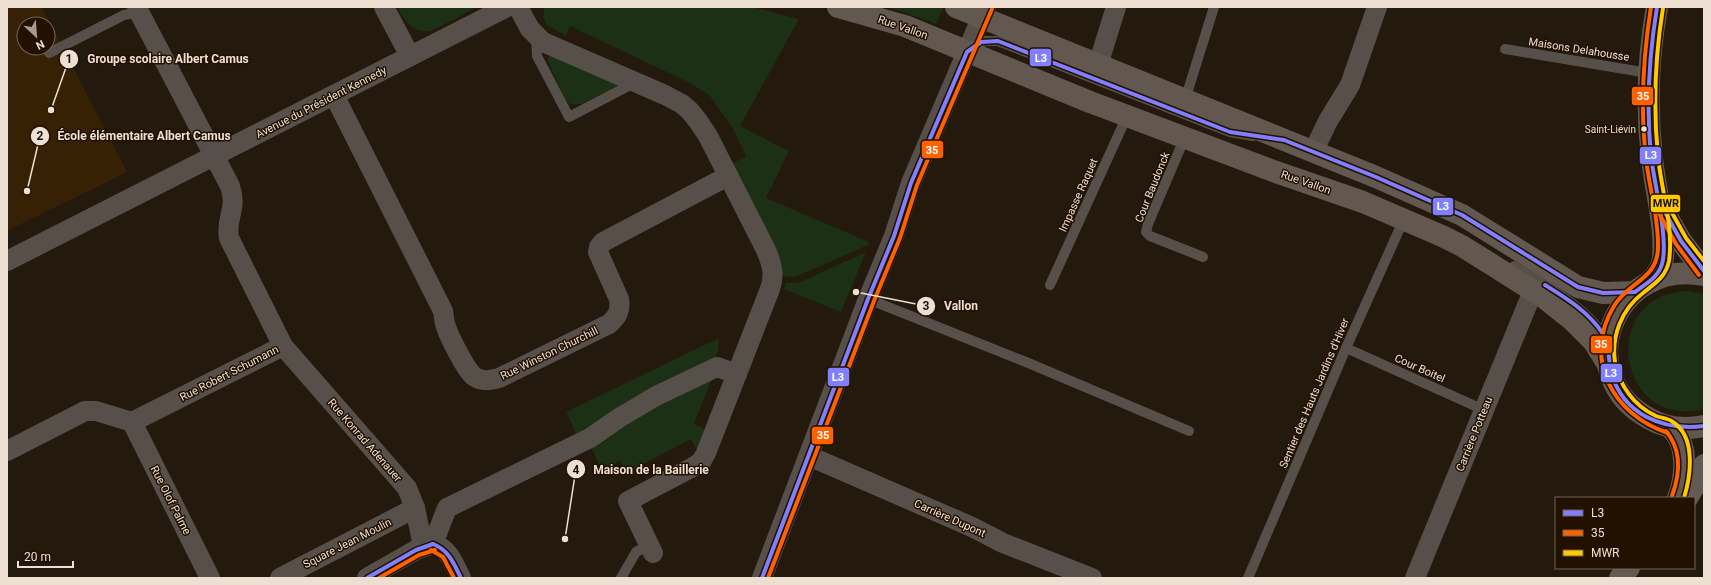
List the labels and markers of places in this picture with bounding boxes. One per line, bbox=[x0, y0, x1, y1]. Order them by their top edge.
callout: Groupe scolaire Albert Camus bbox=[59, 47, 256, 71]
callout: École élémentaire Albert Camus bbox=[30, 124, 239, 148]
place label: Saint-Liévin bbox=[1585, 124, 1636, 135]
marker: Saint-Liévin bbox=[1639, 124, 1649, 134]
callout: Vallon bbox=[916, 294, 986, 318]
callout: Maison de la Baillerie bbox=[566, 457, 717, 481]

